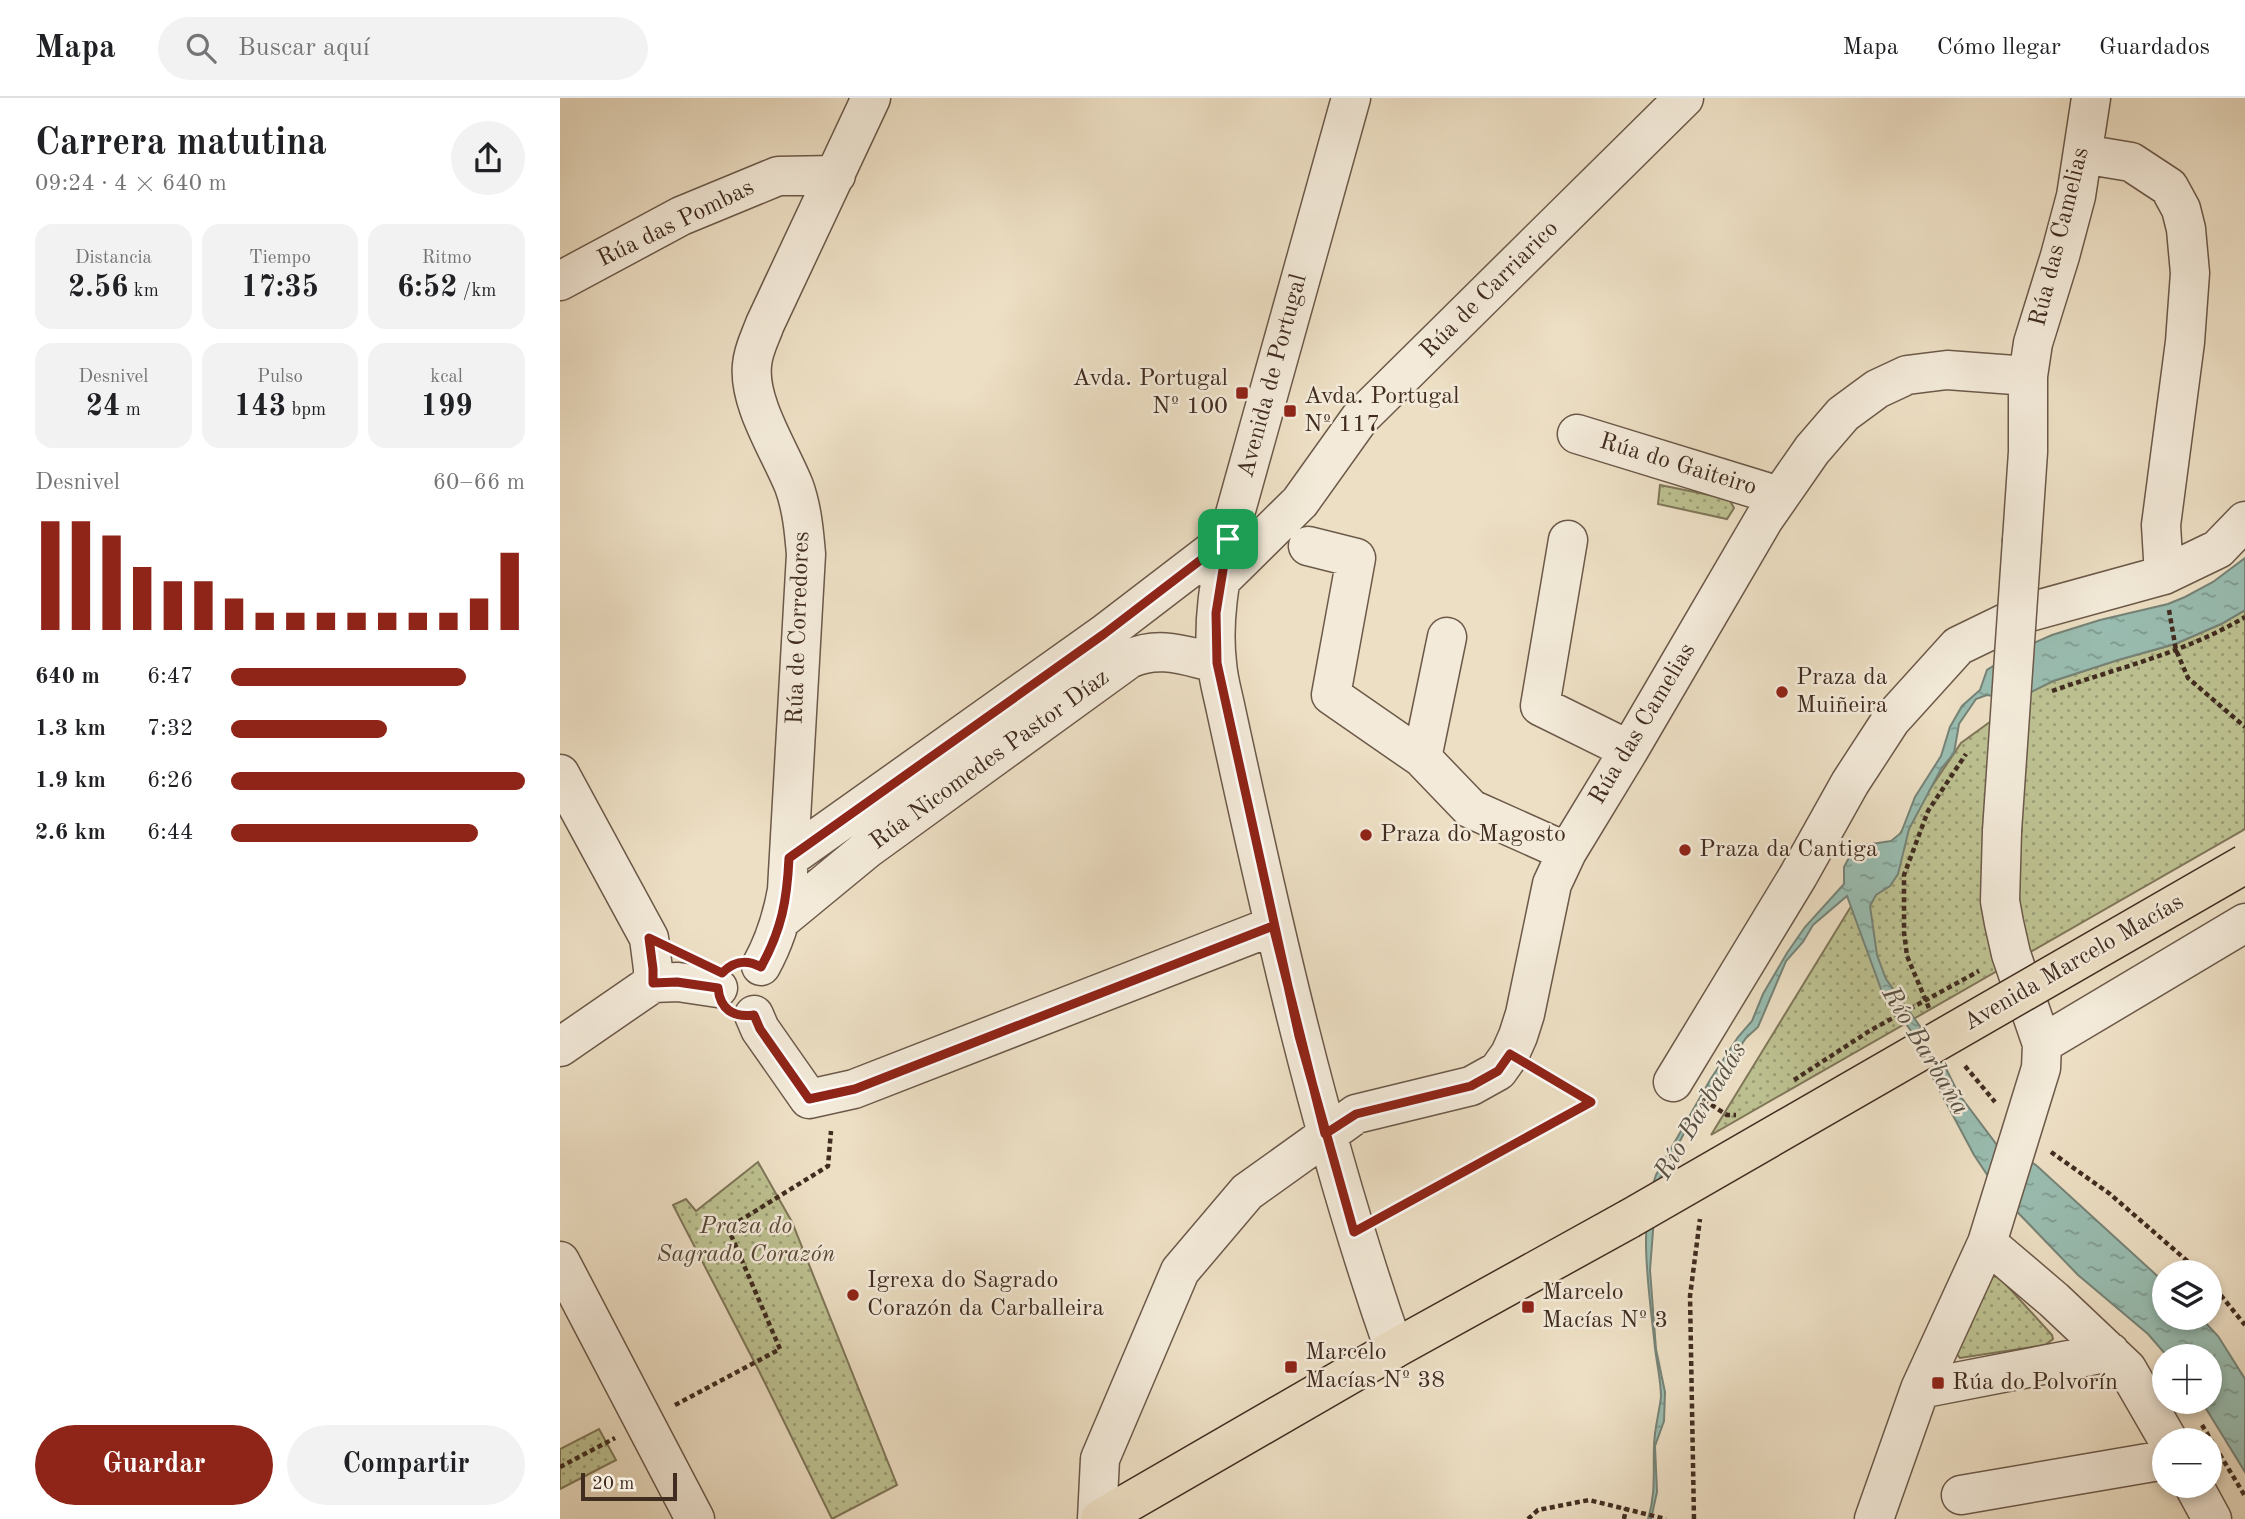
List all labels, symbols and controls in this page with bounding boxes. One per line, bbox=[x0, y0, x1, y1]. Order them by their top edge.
search box bbox=[158, 17, 648, 80]
icon: search bbox=[182, 29, 220, 67]
text: Mapa bbox=[35, 32, 116, 65]
text: Buscar aquí bbox=[238, 35, 370, 61]
text: Mapa bbox=[1842, 36, 1899, 60]
text: Cómo llegar bbox=[1937, 36, 2061, 60]
text: Guardados bbox=[2099, 36, 2210, 60]
button: share bbox=[451, 121, 525, 195]
text: Carrera matutina bbox=[35, 125, 327, 163]
street label: Rúa das Camelias bbox=[2026, 145, 2094, 329]
text: 09:24 · 4 × 640 m bbox=[35, 172, 227, 195]
street label: Rúa das Pombas bbox=[594, 176, 758, 272]
street label: Rúa de Carriarico bbox=[1417, 217, 1563, 363]
text: Distancia bbox=[75, 249, 152, 268]
text: Tiempo bbox=[249, 249, 311, 268]
text: Ritmo bbox=[422, 249, 472, 268]
street label: Avenida de Portugal bbox=[1234, 272, 1312, 480]
text: 2.56 bbox=[68, 273, 128, 303]
text: 17:35 bbox=[241, 273, 319, 303]
text: 6:52 bbox=[397, 273, 458, 303]
text: km bbox=[128, 282, 159, 301]
text: /km bbox=[458, 282, 496, 301]
place label: Avda. Portugal Nº 100 bbox=[1072, 367, 1228, 419]
text: Desnivel bbox=[78, 368, 148, 387]
text: Pulso bbox=[257, 368, 303, 387]
text: kcal bbox=[430, 368, 463, 387]
marker: Avda. Portugal Nº 100 bbox=[1234, 385, 1250, 401]
place label: Avda. Portugal Nº 117 bbox=[1304, 385, 1460, 437]
text: 24 bbox=[86, 392, 121, 422]
text: 143 bbox=[234, 392, 286, 422]
text: 199 bbox=[421, 392, 473, 422]
text: m bbox=[121, 401, 141, 420]
text: bpm bbox=[286, 401, 326, 420]
marker: Avda. Portugal Nº 117 bbox=[1282, 403, 1298, 419]
street label: Rúa do Gaiteiro bbox=[1597, 430, 1759, 500]
text: Desnivel bbox=[35, 471, 120, 494]
text: 60–66 m bbox=[433, 471, 525, 494]
pin bbox=[1198, 509, 1258, 569]
icon: arrive bbox=[1209, 520, 1247, 558]
street label: Rúa de Corredores bbox=[784, 531, 814, 725]
street label: Rúa das Camelias bbox=[1585, 639, 1701, 809]
text: 640 m bbox=[35, 665, 100, 688]
text: 6:47 bbox=[147, 665, 193, 688]
street label: Rúa Nicomedes Pastor Díaz bbox=[866, 665, 1114, 855]
place label: Praza da Muiñeira bbox=[1796, 666, 1888, 718]
marker: Praza da Muiñeira bbox=[1774, 684, 1790, 700]
text: 1.3 km bbox=[35, 717, 106, 740]
text: 7:32 bbox=[147, 717, 193, 740]
text: 1.9 km bbox=[35, 769, 106, 792]
text: 6:26 bbox=[147, 769, 193, 792]
text: 2.6 km bbox=[35, 821, 106, 844]
text: 6:44 bbox=[147, 821, 193, 844]
place label: Praza do Magosto bbox=[1380, 823, 1566, 847]
marker: Praza do Magosto bbox=[1358, 827, 1374, 843]
place label: Praza da Cantiga bbox=[1699, 838, 1878, 862]
marker: Praza da Cantiga bbox=[1677, 842, 1693, 858]
street label: Avenida Marcelo Macías bbox=[1960, 890, 2188, 1036]
water label: Río Barbaña bbox=[1876, 981, 1974, 1120]
water label: Río Barbadás bbox=[1649, 1038, 1752, 1185]
park label: Praza do Sagrado Corazón bbox=[657, 1215, 836, 1267]
map controls bbox=[2152, 1260, 2222, 1498]
button: layers bbox=[2152, 1260, 2222, 1330]
place label: Igrexa do Sagrado Corazón da Carballeira bbox=[867, 1269, 1104, 1321]
place label: Marcelo Macías Nº 3 bbox=[1542, 1281, 1668, 1333]
marker: Igrexa do Sagrado Corazón da Carballeira bbox=[845, 1287, 861, 1303]
marker: Marcelo Macías Nº 3 bbox=[1520, 1299, 1536, 1315]
place label: Marcelo Macías Nº 38 bbox=[1305, 1341, 1445, 1393]
button: + bbox=[2152, 1344, 2222, 1414]
marker: Marcelo Macías Nº 38 bbox=[1283, 1359, 1299, 1375]
place label: Rúa do Polvorín bbox=[1952, 1371, 2118, 1395]
marker: Rúa do Polvorín bbox=[1930, 1375, 1946, 1391]
button: Guardar bbox=[35, 1425, 273, 1505]
button: Compartir bbox=[287, 1425, 525, 1505]
button: − bbox=[2152, 1428, 2222, 1498]
scale bar bbox=[581, 1470, 677, 1502]
text: 20 m bbox=[592, 1475, 634, 1494]

